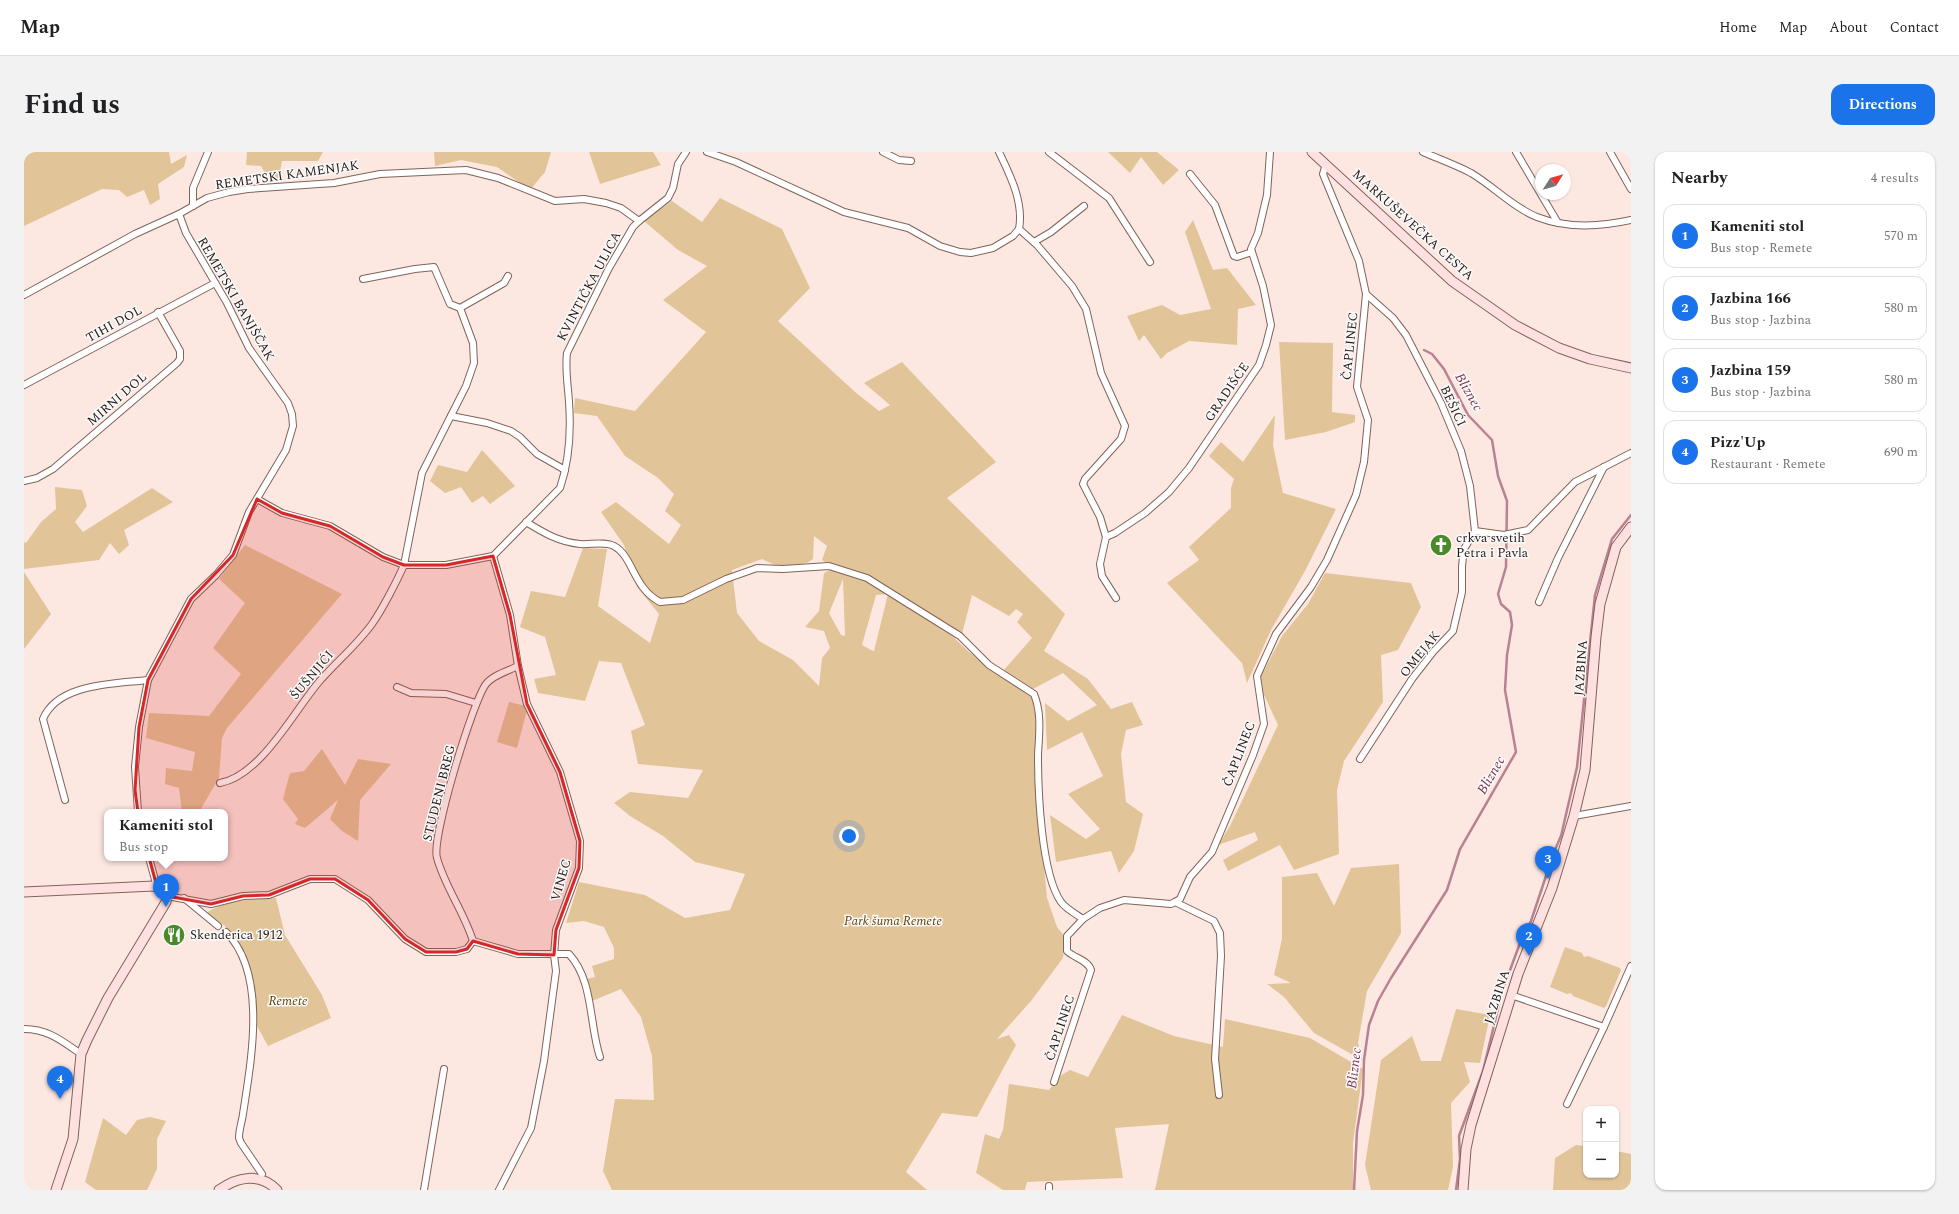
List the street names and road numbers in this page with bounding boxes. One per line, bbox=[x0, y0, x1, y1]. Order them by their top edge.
street label: REMETSKI KAMENJAK bbox=[214, 155, 361, 195]
street label: MARKUŠEVEČKA CESTA bbox=[1348, 165, 1479, 285]
street label: KVINTIČKA ULICA bbox=[552, 227, 627, 344]
street label: REMETSKI BANJŠČAK bbox=[192, 233, 280, 365]
street label: TIHI DOL bbox=[82, 300, 146, 348]
street label: ČAPLINEC bbox=[1336, 311, 1364, 381]
street label: GRADIŠĆE bbox=[1200, 358, 1254, 426]
street label: MIRNI DOL bbox=[83, 367, 151, 431]
street label: BEŠIĆI bbox=[1435, 382, 1471, 430]
street label: OMEJAK bbox=[1395, 626, 1445, 682]
street label: JAZBINA bbox=[1569, 639, 1593, 697]
street label: ŠUŠNJIĆI bbox=[285, 646, 339, 704]
street label: ČAPLINEC bbox=[1217, 718, 1261, 790]
street label: STUDENI BREG bbox=[417, 743, 461, 843]
street label: VINEC bbox=[545, 857, 577, 903]
street label: JAZBINA bbox=[1479, 967, 1515, 1027]
street label: ČAPLINEC bbox=[1040, 992, 1080, 1064]

